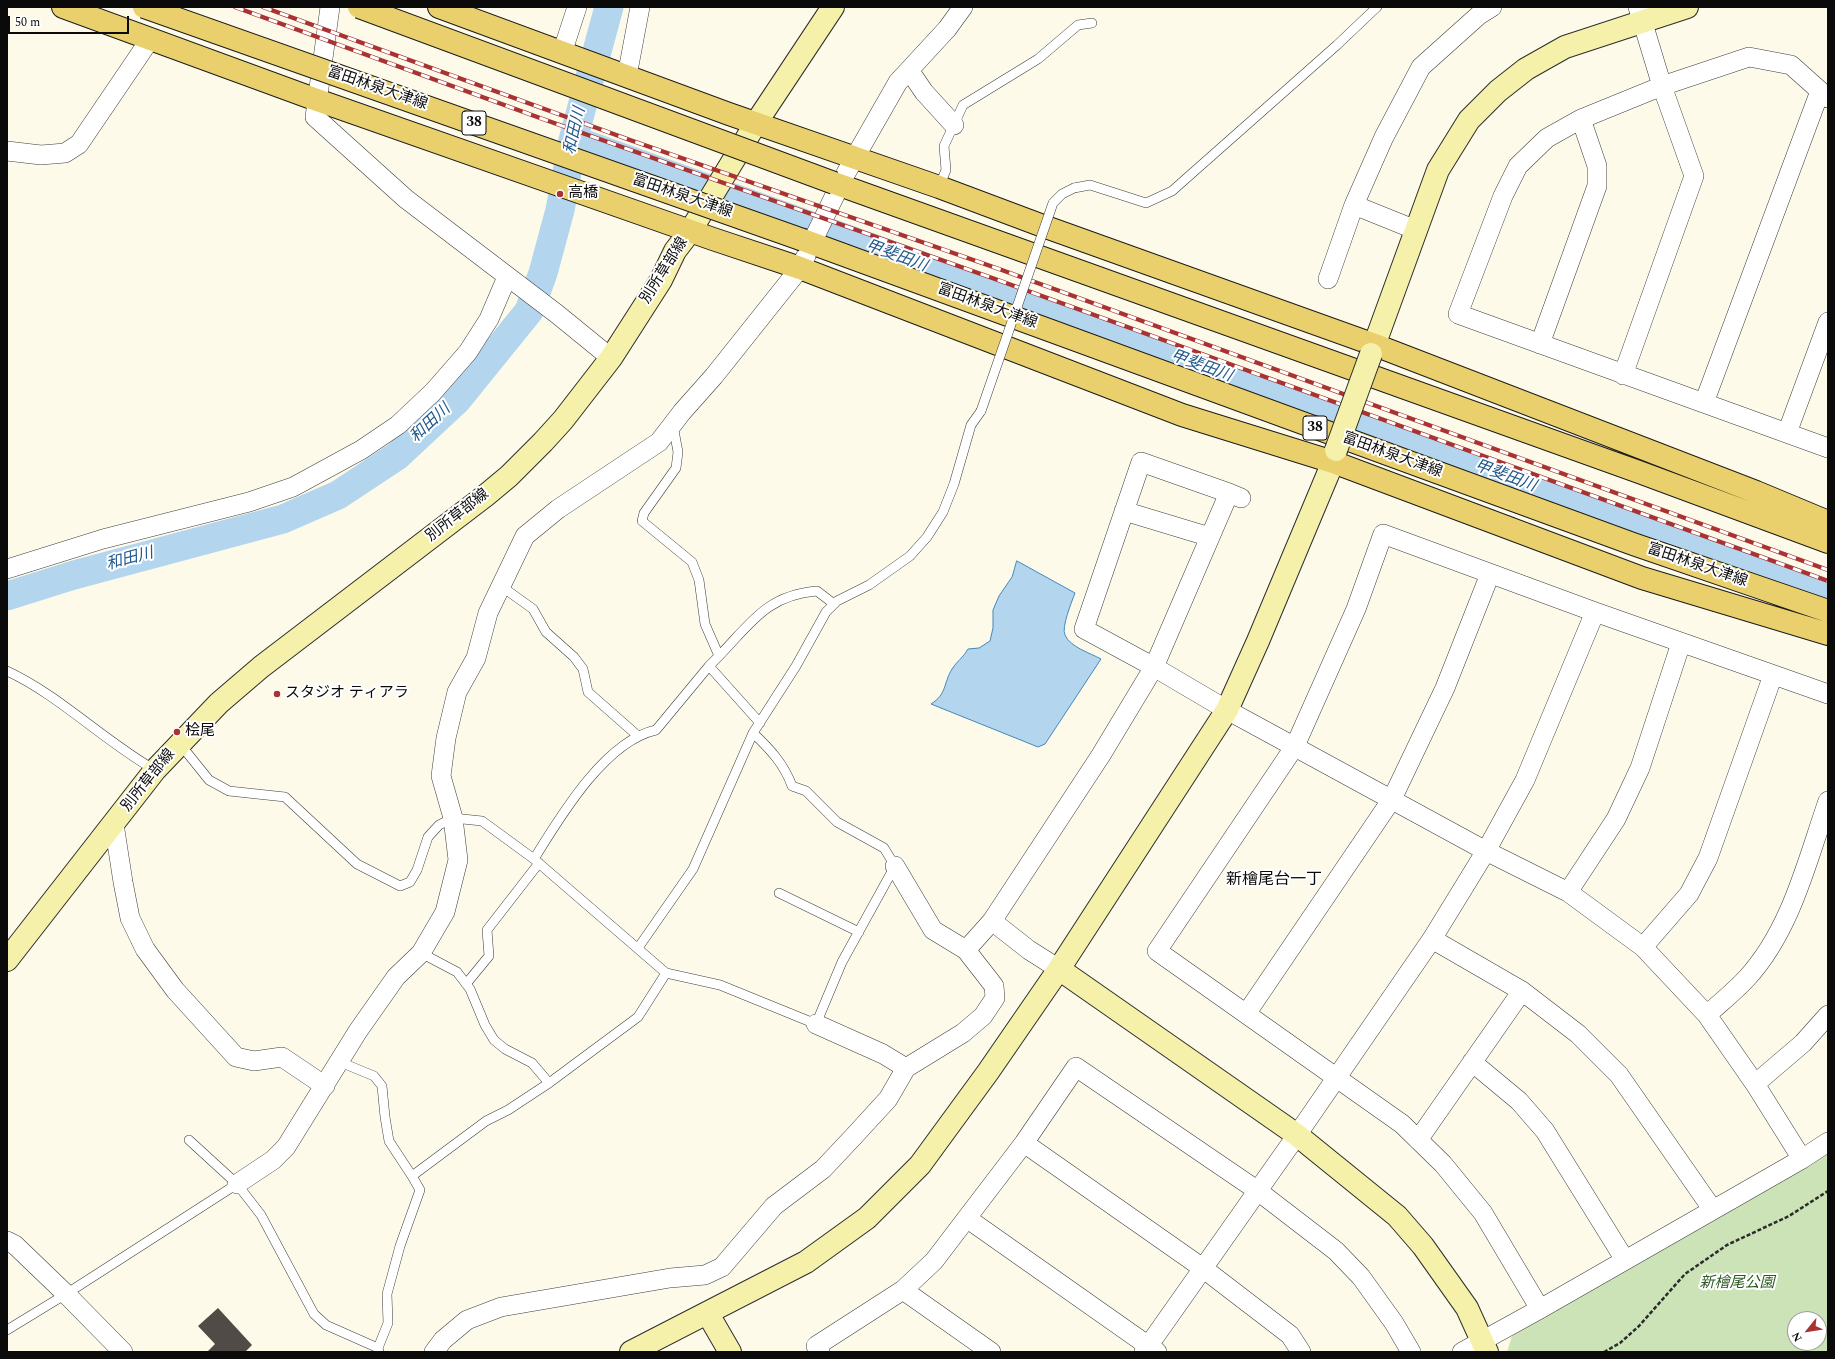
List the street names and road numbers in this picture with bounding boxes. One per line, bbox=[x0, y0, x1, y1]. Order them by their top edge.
street label: 富田林泉大津線 bbox=[324, 63, 430, 115]
road number: 38 bbox=[462, 111, 486, 135]
street label: 富田林泉大津線 bbox=[629, 171, 735, 223]
street label: 別所草部線 bbox=[637, 234, 693, 308]
street label: 富田林泉大津線 bbox=[935, 281, 1039, 333]
road number: 38 bbox=[1303, 416, 1327, 440]
street label: 富田林泉大津線 bbox=[1340, 430, 1444, 482]
street label: 別所草部線 bbox=[423, 486, 493, 546]
street label: 富田林泉大津線 bbox=[1644, 540, 1750, 592]
street label: 別所草部線 bbox=[118, 746, 180, 816]

